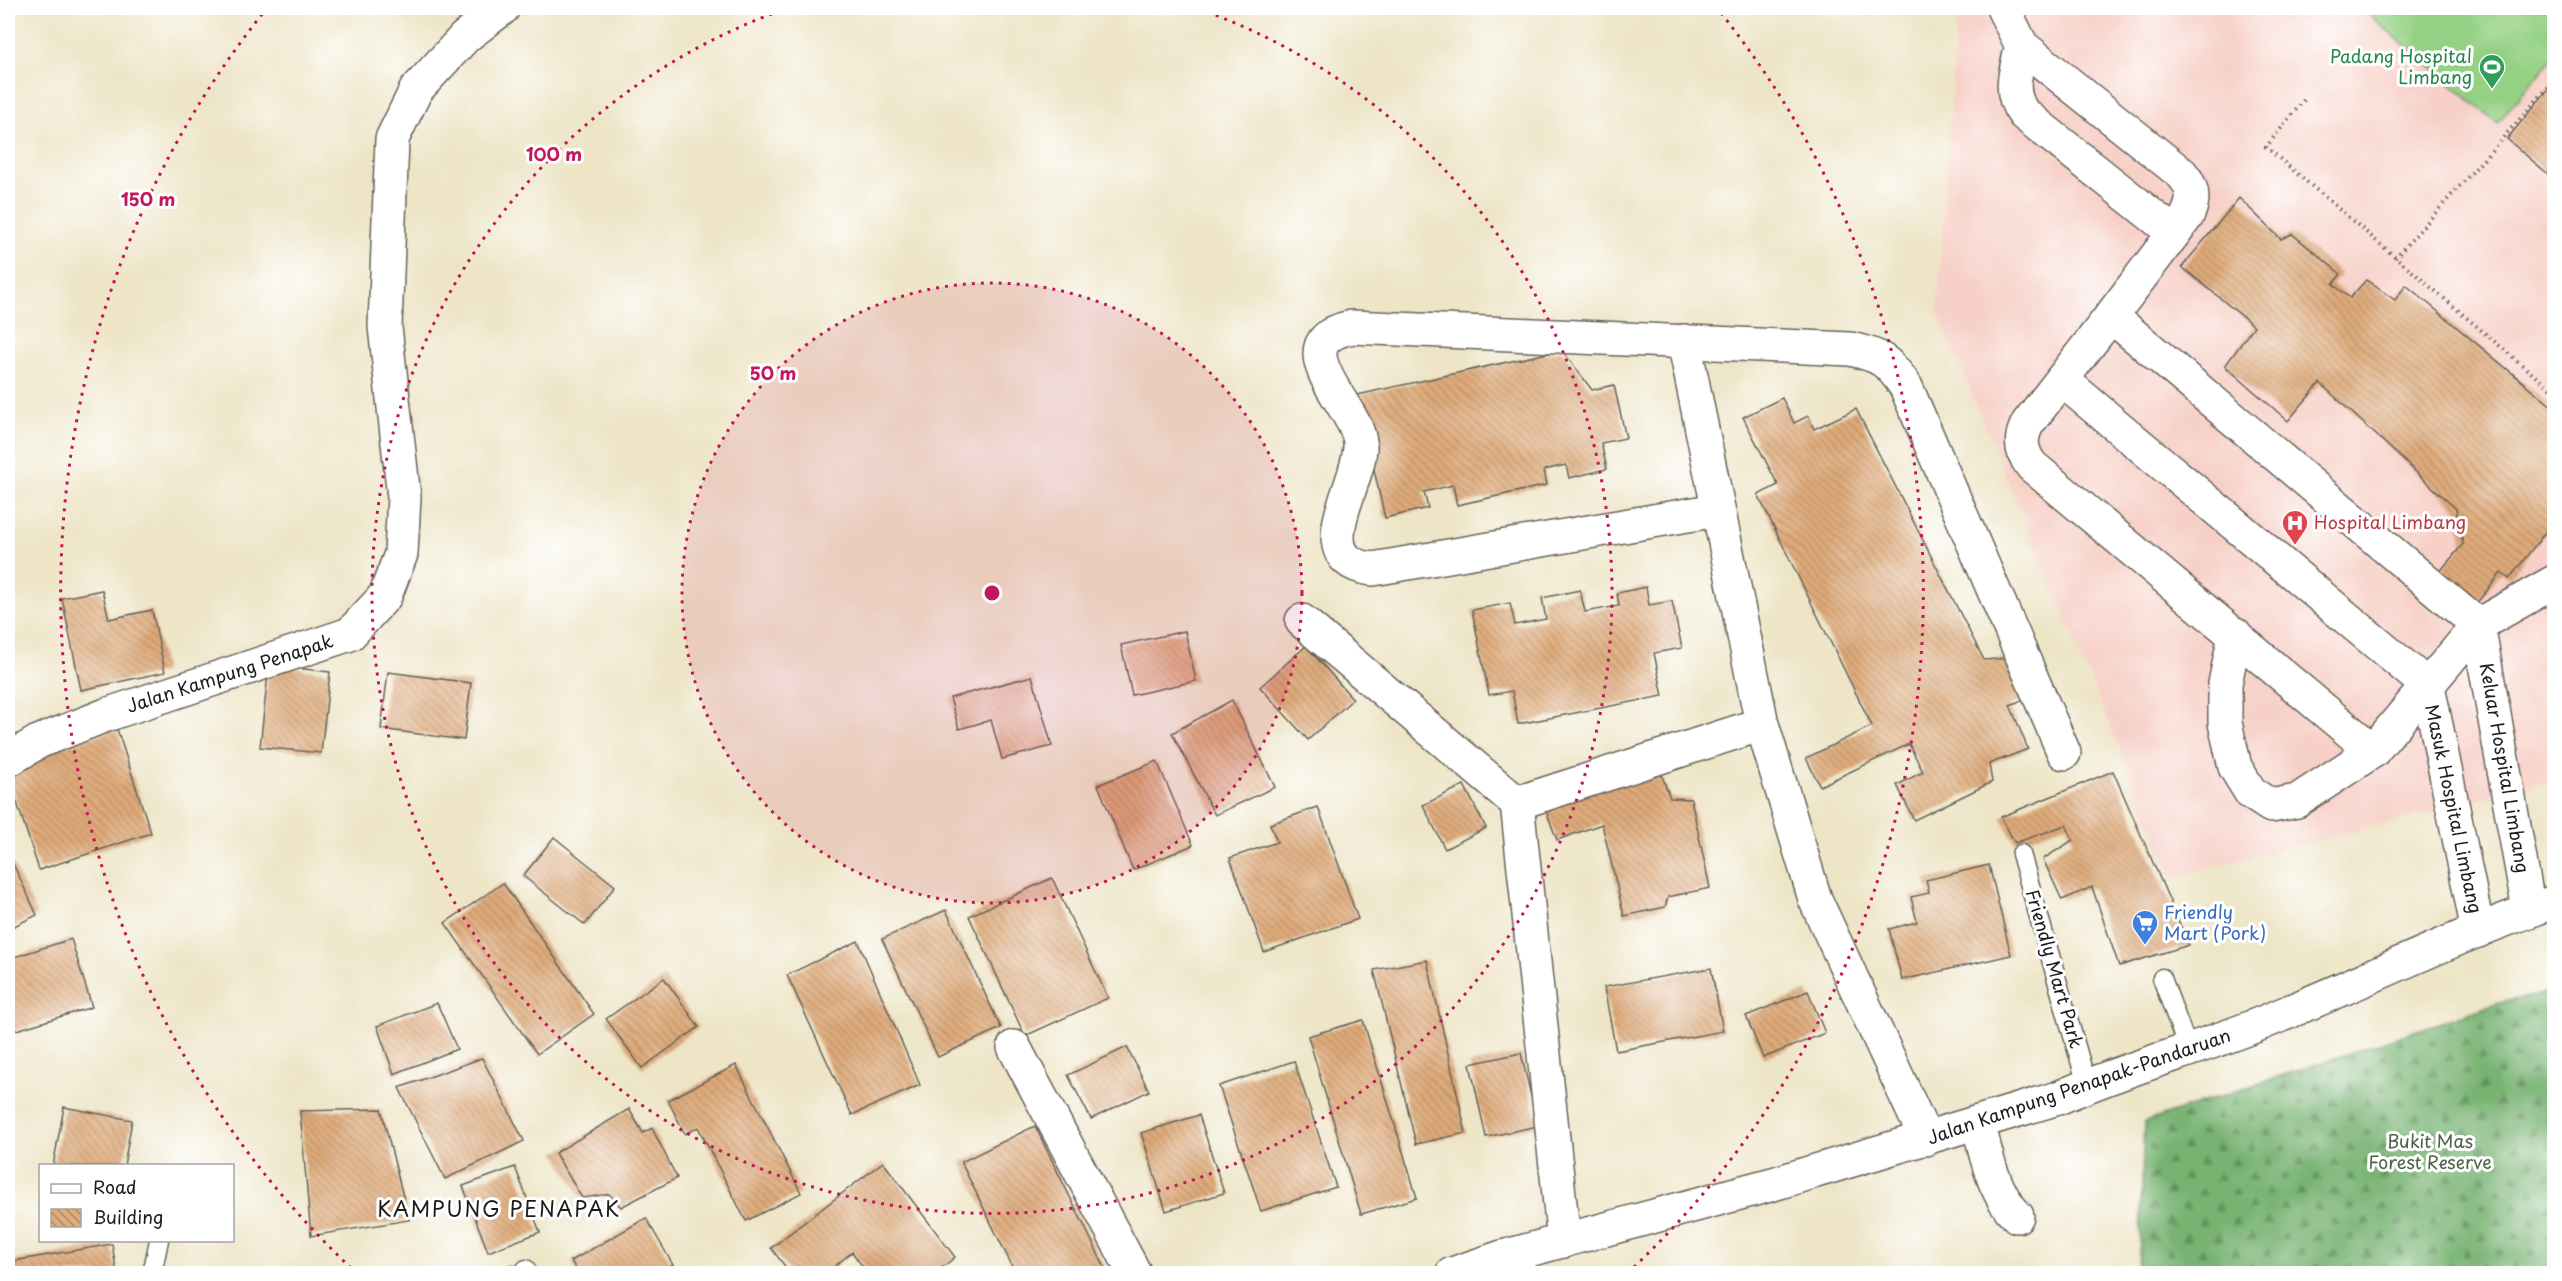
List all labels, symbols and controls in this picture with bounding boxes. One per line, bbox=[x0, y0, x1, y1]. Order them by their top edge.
place label: Padang Hospital Limbang bbox=[2330, 42, 2472, 90]
sports icon: Padang Hospital Limbang bbox=[2477, 52, 2507, 90]
text: 100 m bbox=[526, 140, 582, 167]
text: 150 m bbox=[121, 185, 175, 212]
text: 50 m bbox=[750, 359, 796, 386]
hospital icon: Hospital Limbang bbox=[2280, 508, 2310, 546]
place label: Hospital Limbang bbox=[2314, 508, 2466, 535]
centre of rings bbox=[982, 583, 1002, 603]
street label: Jalan Kampung Penapak bbox=[123, 626, 336, 719]
street label: Keluar Hospital Limbang bbox=[2474, 661, 2537, 875]
street label: Masuk Hospital Limbang bbox=[2419, 702, 2490, 916]
street label: Friendly Mart Park bbox=[2020, 886, 2091, 1051]
place label: Friendly Mart (Pork) bbox=[2164, 898, 2266, 946]
supermarket icon: Friendly Mart (Pork) bbox=[2130, 908, 2160, 946]
street label: Jalan Kampung Penapak-Pandaruan bbox=[1923, 1021, 2234, 1150]
park label: Bukit Mas Forest Reserve bbox=[2368, 1127, 2492, 1175]
legend bbox=[39, 1164, 234, 1242]
text: Road bbox=[93, 1173, 137, 1200]
district label: KAMPUNG PENAPAK bbox=[377, 1192, 621, 1224]
text: Building bbox=[93, 1203, 163, 1230]

